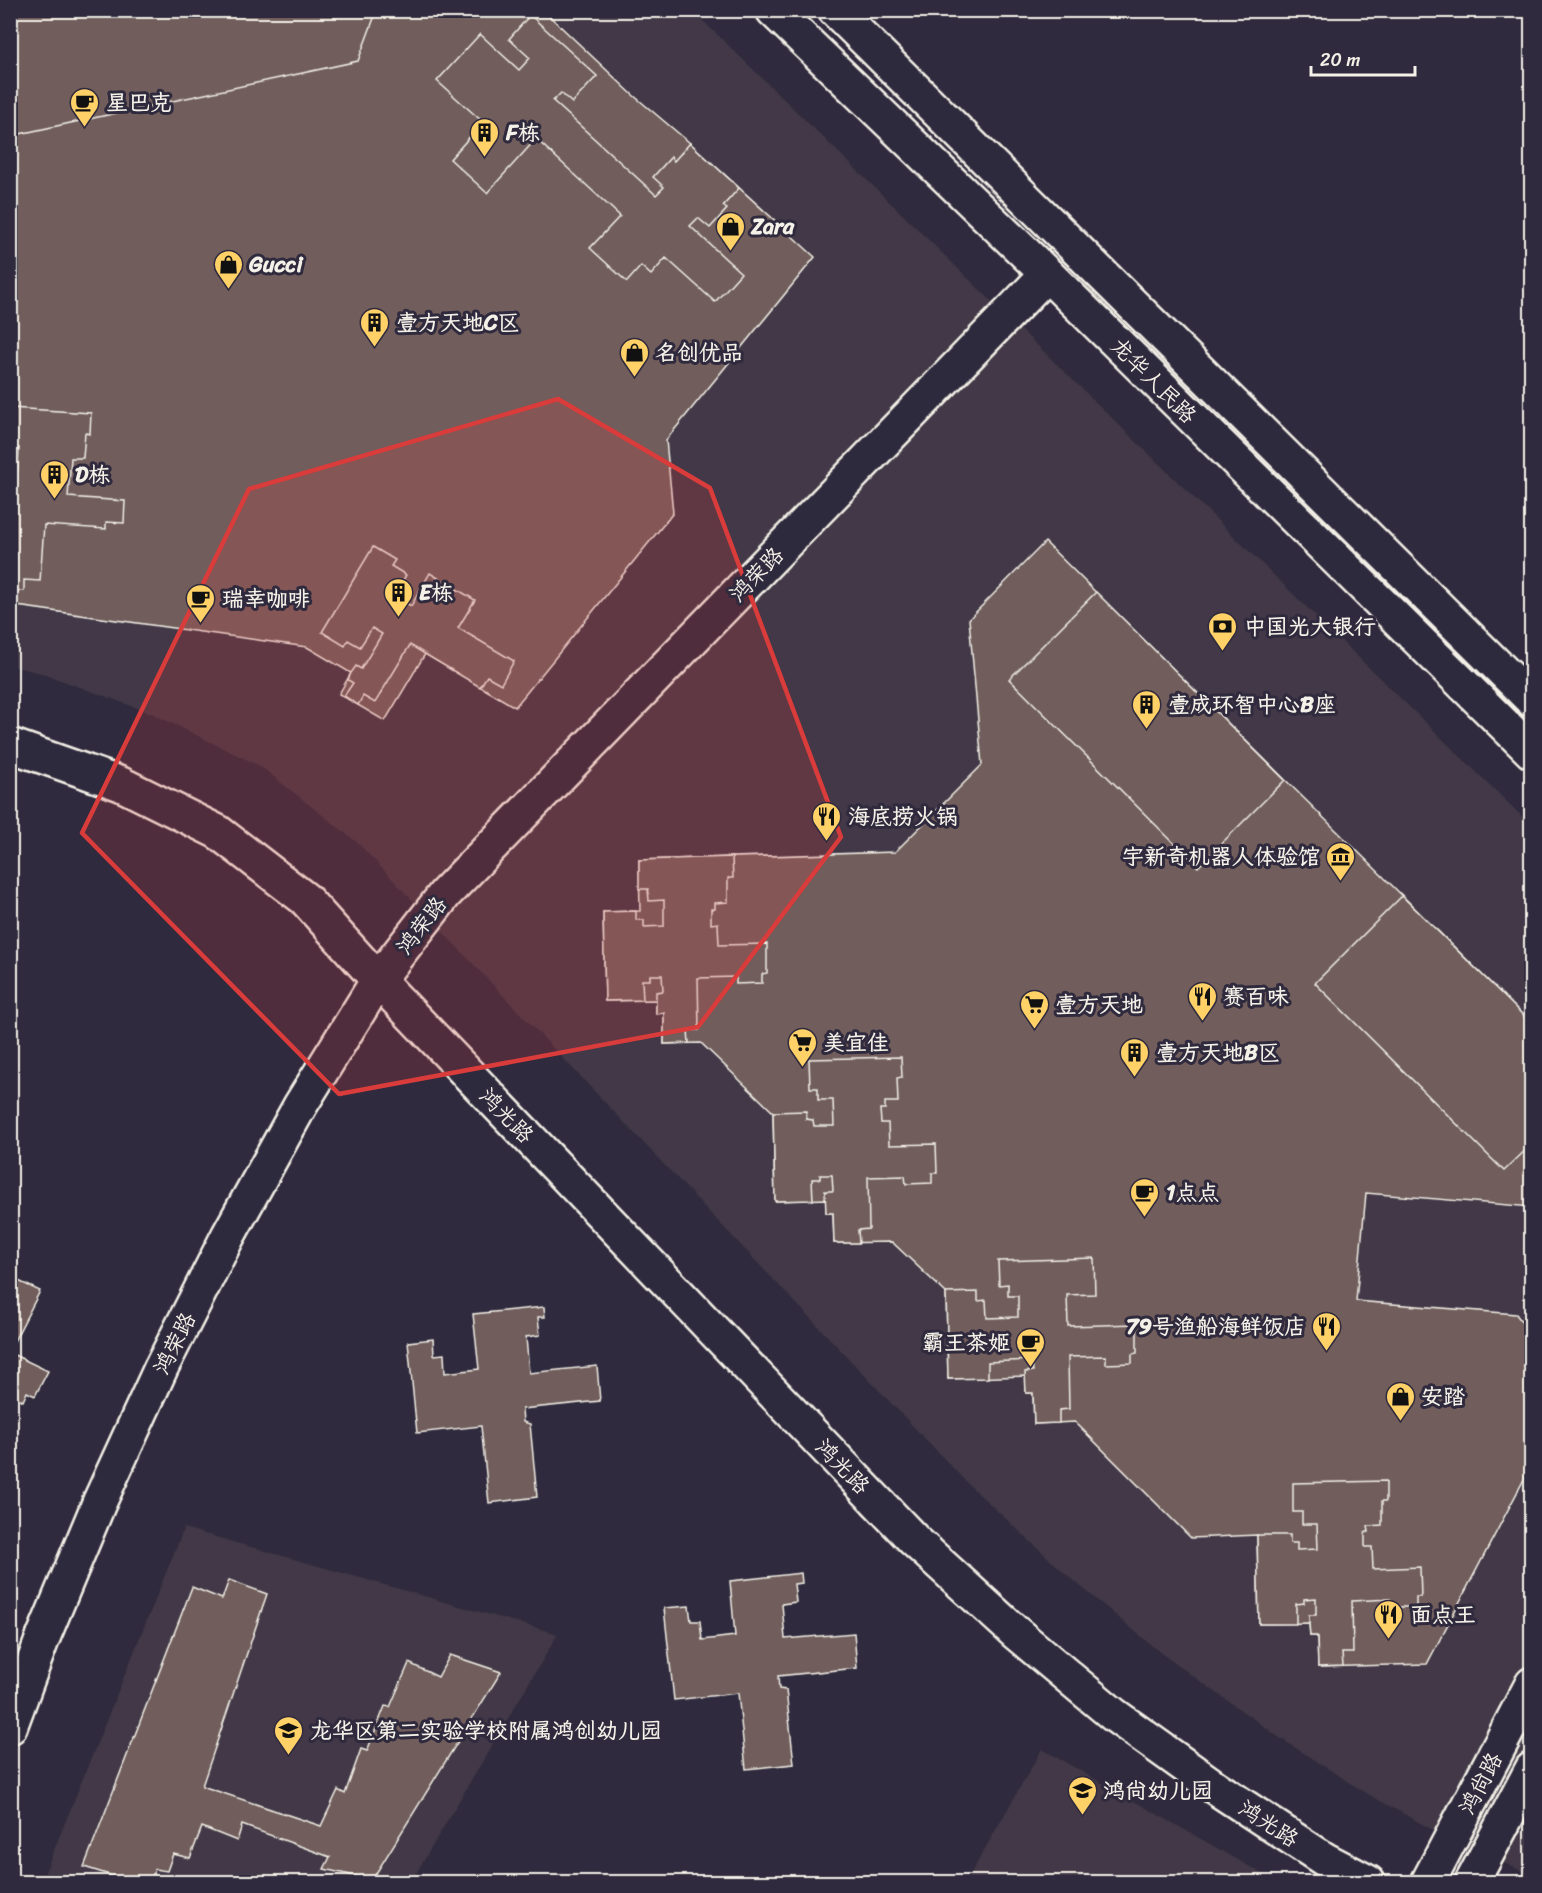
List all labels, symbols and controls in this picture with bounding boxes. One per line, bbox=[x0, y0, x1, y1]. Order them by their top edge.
scale bar bbox=[1311, 39, 1414, 77]
text: 20 m bbox=[1320, 44, 1360, 76]
place label: 星巴克 bbox=[106, 83, 172, 122]
cafe icon: 星巴克 bbox=[69, 86, 101, 128]
place label: F栋 bbox=[505, 113, 540, 152]
building icon: F栋 bbox=[469, 116, 501, 158]
place label: Zara bbox=[750, 207, 795, 246]
shop icon: Zara bbox=[714, 210, 746, 252]
place label: Gucci bbox=[248, 245, 304, 284]
shop icon: Gucci bbox=[212, 248, 244, 290]
place label: 壹方天地C区 bbox=[396, 303, 520, 342]
building icon: 壹方天地C区 bbox=[359, 306, 391, 348]
street label: 龙华人民路 bbox=[1101, 328, 1206, 433]
place label: 名创优品 bbox=[655, 333, 743, 372]
shop icon: 名创优品 bbox=[618, 336, 650, 378]
place label: D栋 bbox=[75, 455, 110, 494]
building icon: D栋 bbox=[38, 458, 70, 500]
street label: 鸿荣路 bbox=[719, 537, 793, 612]
place label: E栋 bbox=[419, 573, 453, 612]
building icon: E栋 bbox=[382, 576, 414, 618]
place label: 瑞幸咖啡 bbox=[222, 579, 310, 618]
cafe icon: 瑞幸咖啡 bbox=[185, 582, 217, 624]
place label: 中国光大银行 bbox=[1244, 607, 1376, 646]
bank icon: 中国光大银行 bbox=[1207, 610, 1239, 652]
place label: 壹成环智中心B座 bbox=[1168, 685, 1336, 724]
building icon: 壹成环智中心B座 bbox=[1131, 688, 1163, 730]
place label: 海底捞火锅 bbox=[848, 797, 958, 836]
restaurant icon: 海底捞火锅 bbox=[811, 800, 843, 842]
place label: 宇新奇机器人体验馆 bbox=[1122, 837, 1320, 876]
museum icon: 宇新奇机器人体验馆 bbox=[1325, 840, 1357, 882]
street label: 鸿荣路 bbox=[386, 887, 457, 963]
place label: 赛百味 bbox=[1223, 977, 1289, 1016]
restaurant icon: 赛百味 bbox=[1186, 980, 1218, 1022]
place label: 壹方天地 bbox=[1055, 985, 1143, 1024]
supermarket icon: 壹方天地 bbox=[1018, 988, 1050, 1030]
place label: 美宜佳 bbox=[823, 1023, 889, 1062]
supermarket icon: 美宜佳 bbox=[786, 1026, 818, 1068]
place label: 壹方天地B区 bbox=[1156, 1033, 1280, 1072]
building icon: 壹方天地B区 bbox=[1119, 1036, 1151, 1078]
street label: 鸿光路 bbox=[470, 1078, 544, 1153]
place label: 1点点 bbox=[1166, 1173, 1219, 1212]
cafe icon: 1点点 bbox=[1129, 1176, 1161, 1218]
street label: 鸿荣路 bbox=[142, 1305, 207, 1381]
place label: 79号渔船海鲜饭店 bbox=[1126, 1307, 1306, 1346]
restaurant icon: 79号渔船海鲜饭店 bbox=[1311, 1310, 1343, 1352]
place label: 霸王茶姬 bbox=[922, 1323, 1010, 1362]
cafe icon: 霸王茶姬 bbox=[1015, 1326, 1047, 1368]
place label: 安踏 bbox=[1421, 1377, 1465, 1416]
shop icon: 安踏 bbox=[1384, 1380, 1416, 1422]
street label: 鸿光路 bbox=[806, 1429, 880, 1504]
place label: 面点王 bbox=[1410, 1595, 1476, 1634]
restaurant icon: 面点王 bbox=[1373, 1598, 1405, 1640]
place label: 龙华区第二实验学校附属鸿创幼儿园 bbox=[310, 1711, 662, 1750]
school or university icon: 龙华区第二实验学校附属鸿创幼儿园 bbox=[273, 1714, 305, 1756]
street label: 鸿尚路 bbox=[1448, 1745, 1513, 1822]
place label: 鸿尚幼儿园 bbox=[1103, 1771, 1213, 1810]
school or university icon: 鸿尚幼儿园 bbox=[1066, 1774, 1098, 1816]
street label: 鸿光路 bbox=[1230, 1789, 1307, 1858]

